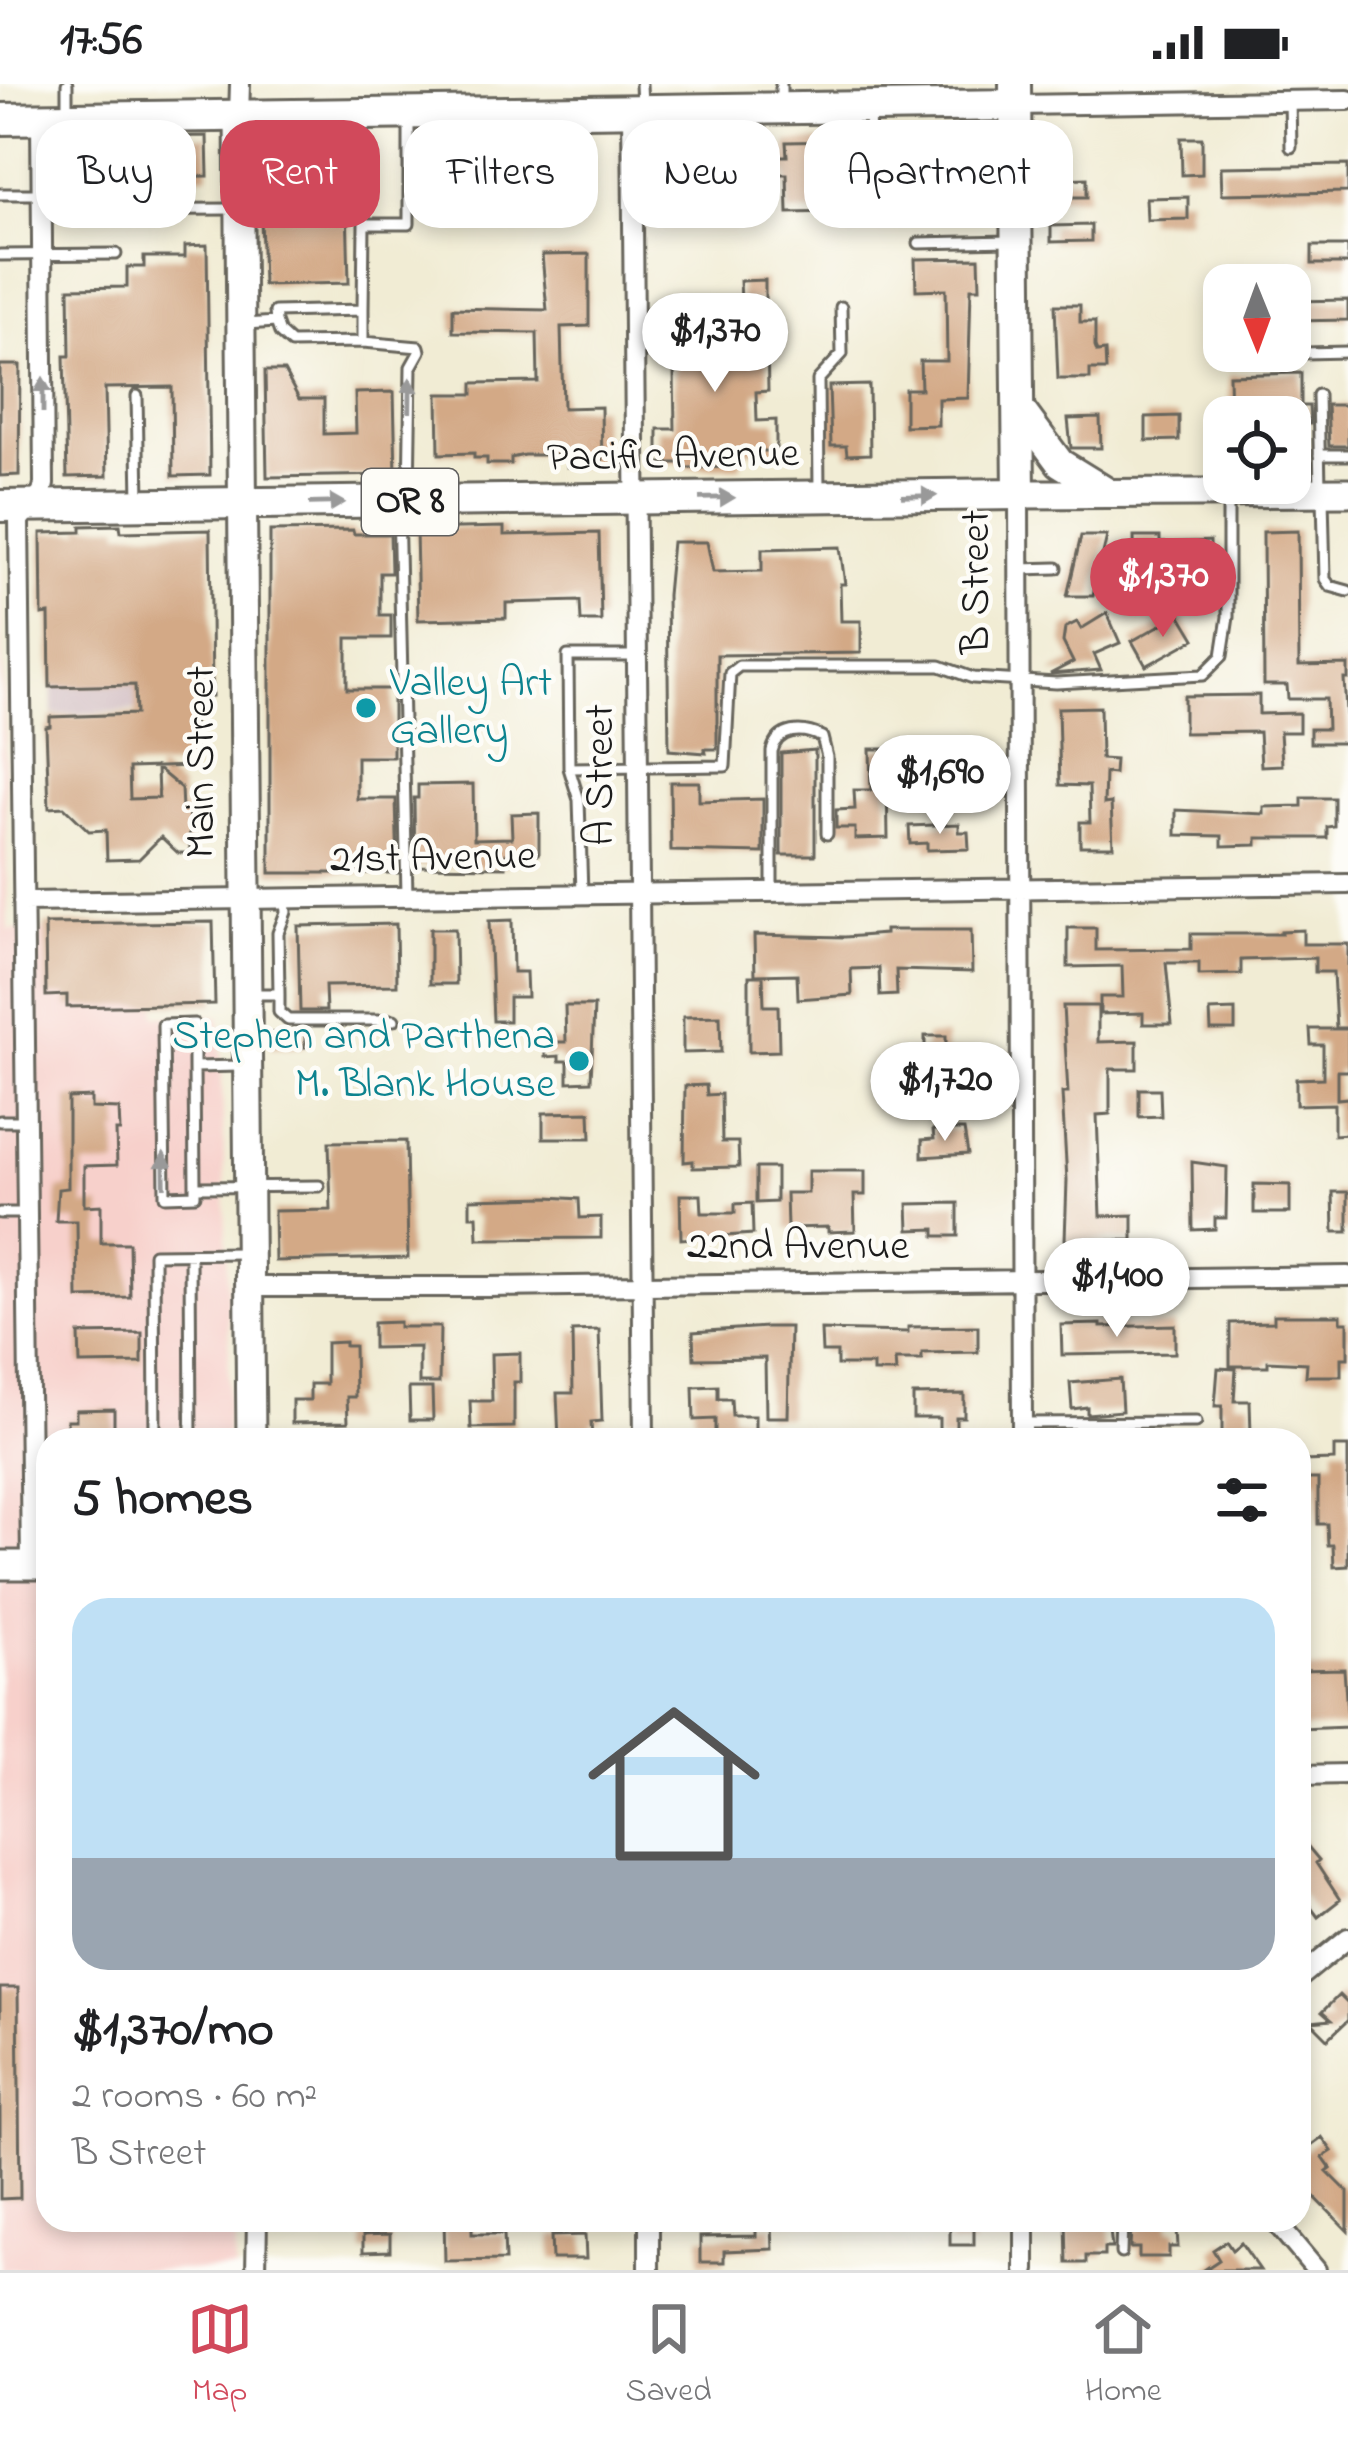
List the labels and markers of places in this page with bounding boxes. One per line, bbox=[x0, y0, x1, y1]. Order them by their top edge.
pin: $1,370 bbox=[617, 293, 813, 395]
pin: $1,370 bbox=[1065, 538, 1261, 640]
place label: Valley Art Gallery bbox=[389, 654, 552, 763]
marker: Valley Art Gallery bbox=[353, 695, 379, 721]
pin: $1,690 bbox=[842, 735, 1038, 837]
place label: Stephen and Parthena M. Blank House bbox=[172, 1007, 555, 1116]
pin: $1,720 bbox=[847, 1042, 1043, 1144]
marker: Stephen and Parthena M. Blank House bbox=[566, 1048, 592, 1074]
pin: $1,400 bbox=[1019, 1238, 1215, 1340]

